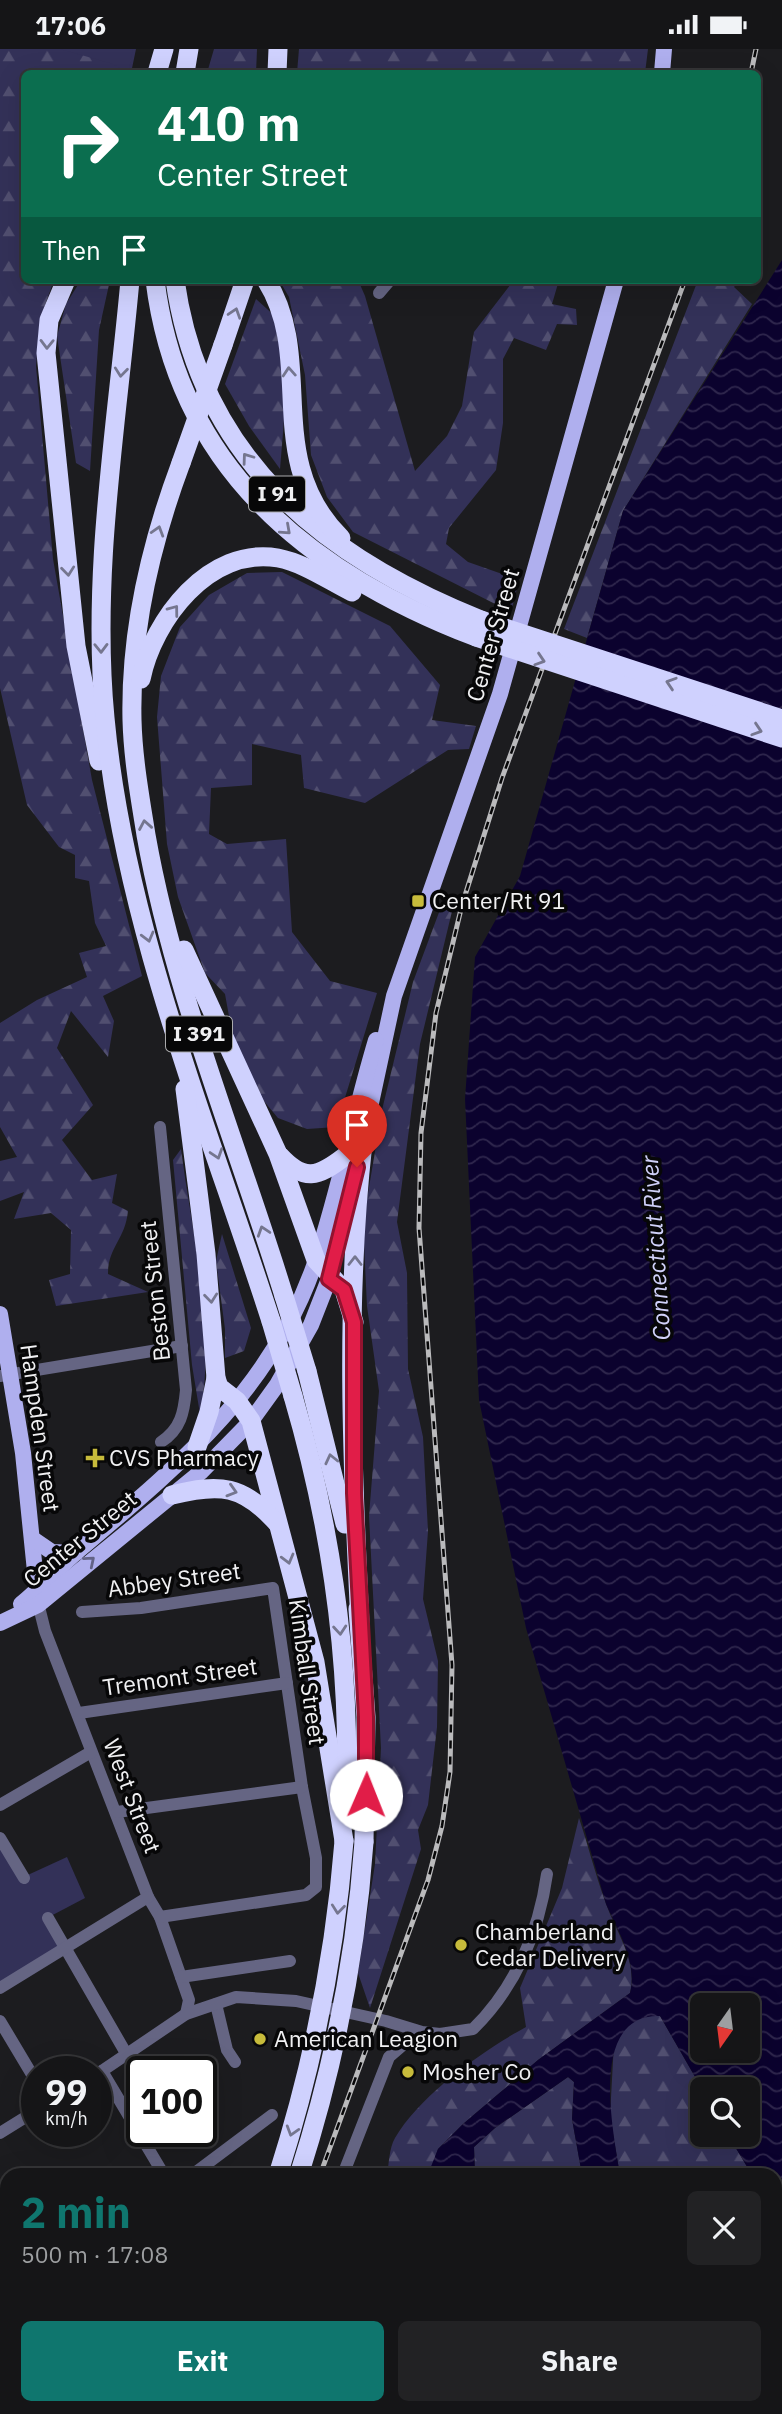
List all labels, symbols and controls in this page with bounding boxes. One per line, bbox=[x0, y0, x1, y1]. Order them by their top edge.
text: 17:06 bbox=[35, 8, 106, 42]
text: 410 m bbox=[157, 91, 301, 154]
icon: right bbox=[42, 98, 133, 189]
text: Center Street bbox=[157, 153, 348, 195]
icon: arrive bbox=[115, 231, 153, 269]
text: Then bbox=[42, 233, 101, 267]
one-way arrow bbox=[227, 307, 241, 320]
one-way arrow bbox=[39, 339, 54, 350]
one-way arrow bbox=[282, 366, 297, 377]
one-way arrow bbox=[114, 367, 129, 378]
one-way arrow bbox=[243, 453, 255, 466]
road number: I 91 bbox=[249, 477, 305, 511]
one-way arrow bbox=[278, 522, 291, 534]
one-way arrow bbox=[150, 525, 165, 537]
street label: Center Street bbox=[459, 564, 525, 705]
one-way arrow bbox=[60, 565, 75, 576]
one-way arrow bbox=[165, 605, 178, 618]
one-way arrow bbox=[93, 643, 109, 654]
one-way arrow bbox=[534, 651, 546, 666]
one-way arrow bbox=[665, 677, 677, 691]
one-way arrow bbox=[750, 722, 762, 736]
one-way arrow bbox=[138, 819, 153, 831]
place label: Center/Rt 91 bbox=[432, 885, 565, 915]
marker: Center/Rt 91 bbox=[410, 893, 426, 909]
one-way arrow bbox=[140, 931, 154, 943]
road number: I 391 bbox=[166, 1017, 232, 1051]
pin bbox=[327, 1095, 387, 1167]
icon: arrive bbox=[338, 1106, 376, 1144]
one-way arrow bbox=[208, 1148, 223, 1160]
water label: Connecticut River bbox=[632, 1153, 677, 1342]
street label: Beston Street bbox=[132, 1219, 176, 1363]
one-way arrow bbox=[257, 1225, 271, 1237]
one-way arrow bbox=[347, 1255, 363, 1265]
one-way arrow bbox=[203, 1292, 218, 1304]
street label: Hampden Street bbox=[14, 1342, 68, 1514]
place label: CVS Pharmacy bbox=[109, 1442, 260, 1472]
marker: CVS Pharmacy bbox=[87, 1450, 103, 1466]
one-way arrow bbox=[325, 1453, 339, 1465]
one-way arrow bbox=[225, 1482, 237, 1497]
street label: Center Street bbox=[16, 1483, 142, 1593]
one-way arrow bbox=[280, 1552, 294, 1564]
street label: Abbey Street bbox=[105, 1555, 242, 1603]
one-way arrow bbox=[83, 1557, 95, 1570]
street label: Kimball Street bbox=[283, 1597, 333, 1747]
one-way arrow bbox=[332, 1625, 347, 1636]
street label: Tremont Street bbox=[101, 1650, 259, 1702]
street label: West Street bbox=[97, 1734, 169, 1857]
position arrow bbox=[329, 1758, 403, 1832]
one-way arrow bbox=[331, 1903, 346, 1914]
place label: Chamberland Cedar Delivery bbox=[475, 1916, 626, 1972]
marker: Chamberland Cedar Delivery bbox=[453, 1937, 469, 1953]
north arrow bbox=[690, 1993, 760, 2063]
map controls bbox=[690, 1993, 760, 2147]
place label: American Leagion bbox=[274, 2023, 458, 2053]
marker: American Leagion bbox=[252, 2031, 268, 2047]
speed limit sign: 100 bbox=[126, 2056, 217, 2147]
place label: Mosher Co bbox=[422, 2056, 531, 2086]
marker: Mosher Co bbox=[400, 2064, 416, 2080]
text: 99 bbox=[45, 2069, 88, 2115]
button: search bbox=[690, 2077, 760, 2147]
text: km/h bbox=[45, 2107, 88, 2130]
one-way arrow bbox=[285, 2125, 300, 2137]
text: 2 min bbox=[21, 2185, 131, 2240]
button: close bbox=[687, 2191, 761, 2265]
text: 500 m · 17:08 bbox=[21, 2239, 168, 2269]
button: Exit bbox=[21, 2321, 384, 2401]
button: Share bbox=[398, 2321, 761, 2401]

